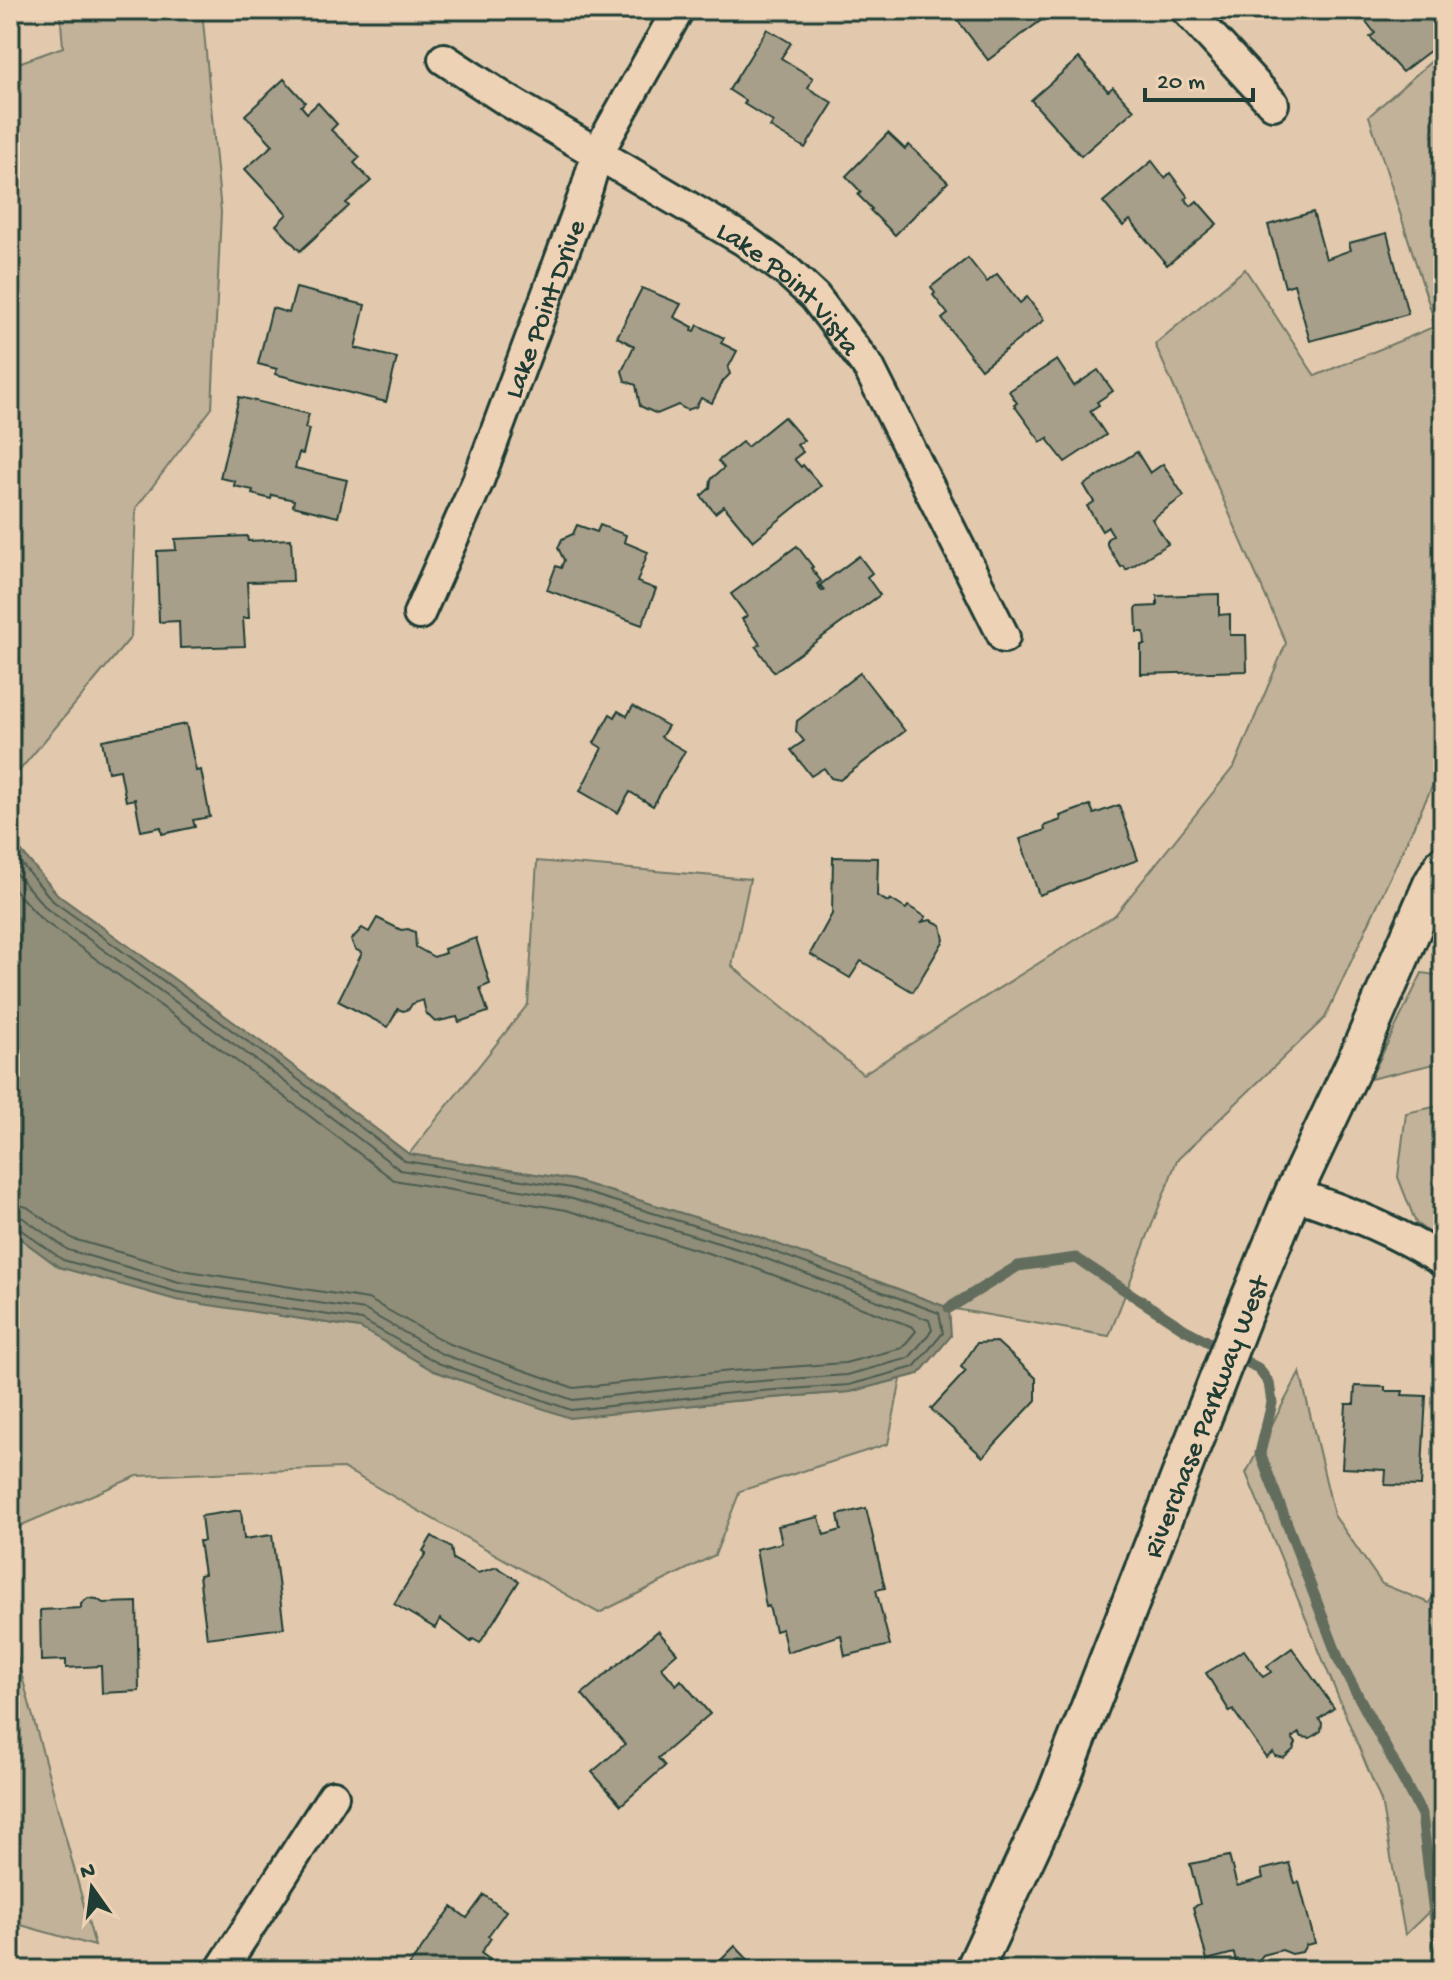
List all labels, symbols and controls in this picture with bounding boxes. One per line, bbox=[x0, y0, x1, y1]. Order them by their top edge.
scale bar bbox=[1145, 52, 1253, 102]
text: 20 m bbox=[1157, 69, 1205, 98]
street label: Lake Point Drive bbox=[498, 215, 595, 403]
street label: Lake Point Vista bbox=[710, 216, 866, 364]
street label: Riverchase Parkway West bbox=[1138, 1270, 1279, 1563]
north arrow bbox=[52, 1848, 132, 1928]
text: N bbox=[78, 1858, 98, 1887]

